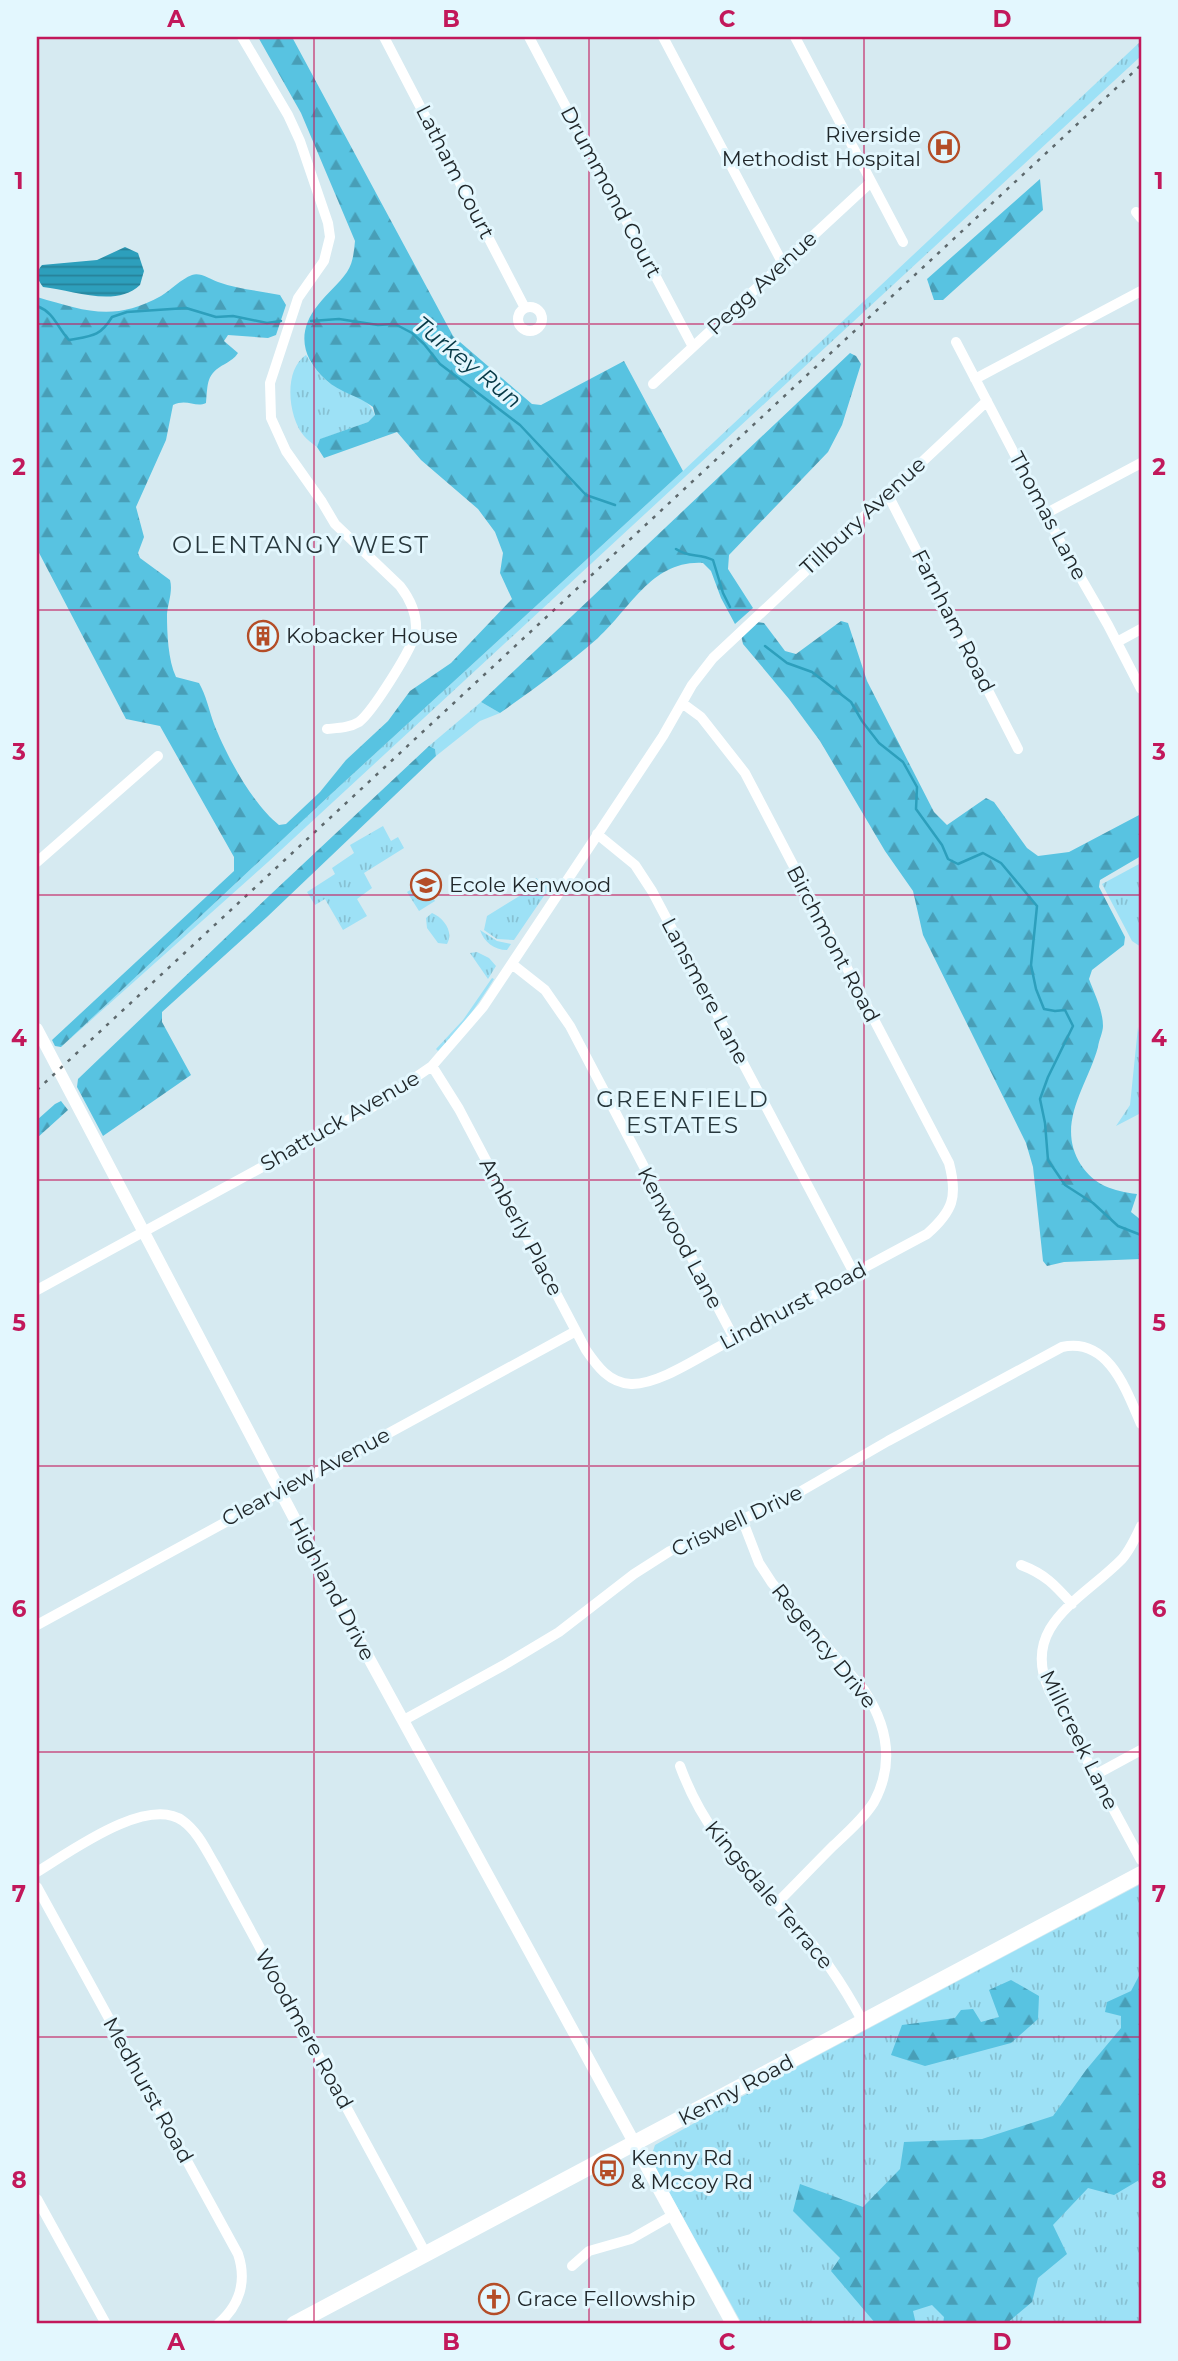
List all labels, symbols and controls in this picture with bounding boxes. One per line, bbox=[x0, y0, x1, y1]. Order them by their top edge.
text: A bbox=[166, 5, 185, 33]
text: B bbox=[442, 5, 460, 33]
text: C bbox=[719, 5, 736, 33]
text: D bbox=[993, 5, 1012, 33]
street label: Latham Court bbox=[411, 101, 500, 243]
street label: Drummond Court bbox=[556, 102, 667, 282]
place label: Riverside Methodist Hospital bbox=[722, 122, 921, 171]
hospital icon: Riverside Methodist Hospital bbox=[927, 130, 961, 164]
text: 1 bbox=[14, 167, 24, 195]
text: 1 bbox=[1154, 167, 1164, 195]
street label: Pegg Avenue bbox=[702, 225, 822, 340]
water label: Turkey Run bbox=[409, 310, 527, 414]
street label: Thomas Lane bbox=[1004, 447, 1093, 584]
street label: Tillbury Avenue bbox=[795, 451, 930, 580]
text: 2 bbox=[12, 453, 26, 481]
text: 2 bbox=[1152, 453, 1166, 481]
district label: OLENTANGY WEST bbox=[172, 530, 430, 559]
street label: Farnham Road bbox=[907, 545, 1000, 696]
building icon: Kobacker House bbox=[246, 619, 280, 653]
place label: Kobacker House bbox=[286, 623, 458, 648]
text: 3 bbox=[11, 738, 26, 766]
text: 3 bbox=[1151, 738, 1166, 766]
street label: Birchmont Road bbox=[782, 861, 885, 1026]
school or university icon: Ecole Kenwood bbox=[409, 868, 443, 902]
place label: Ecole Kenwood bbox=[449, 872, 611, 897]
street label: Lansmere Lane bbox=[656, 913, 755, 1068]
text: 4 bbox=[11, 1024, 27, 1052]
text: 4 bbox=[1151, 1024, 1167, 1052]
street label: Shattuck Avenue bbox=[256, 1065, 424, 1176]
district label: GREENFIELD ESTATES bbox=[596, 1085, 770, 1139]
street label: Amberly Place bbox=[475, 1154, 568, 1300]
street label: Kenwood Lane bbox=[633, 1163, 728, 1313]
street label: Lindhurst Road bbox=[715, 1256, 870, 1355]
text: 5 bbox=[12, 1309, 26, 1337]
text: 5 bbox=[1152, 1309, 1166, 1337]
street label: Clearview Avenue bbox=[217, 1422, 394, 1531]
street label: Criswell Drive bbox=[667, 1479, 806, 1562]
street label: Highland Drive bbox=[284, 1513, 381, 1665]
street label: Regency Drive bbox=[767, 1578, 882, 1713]
text: 6 bbox=[12, 1595, 27, 1623]
text: 6 bbox=[1152, 1595, 1167, 1623]
street label: Millcreek Lane bbox=[1035, 1666, 1124, 1814]
street label: Kingsdale Terrace bbox=[700, 1815, 839, 1974]
text: 7 bbox=[12, 1880, 26, 1908]
text: 7 bbox=[1152, 1880, 1166, 1908]
street label: Woodmere Road bbox=[250, 1944, 359, 2113]
street label: Medhurst Road bbox=[98, 2012, 199, 2167]
street label: Kenny Road bbox=[674, 2049, 798, 2130]
place label: Kenny Rd & Mccoy Rd bbox=[631, 2145, 753, 2194]
bus stop icon: Kenny Rd & Mccoy Rd bbox=[591, 2153, 625, 2187]
text: 8 bbox=[11, 2166, 27, 2194]
text: 8 bbox=[1151, 2166, 1167, 2194]
church icon: Grace Fellowship bbox=[477, 2282, 511, 2316]
place label: Grace Fellowship bbox=[517, 2286, 695, 2311]
text: A bbox=[166, 2328, 185, 2356]
text: B bbox=[442, 2328, 460, 2356]
text: C bbox=[719, 2328, 736, 2356]
text: D bbox=[993, 2328, 1012, 2356]

